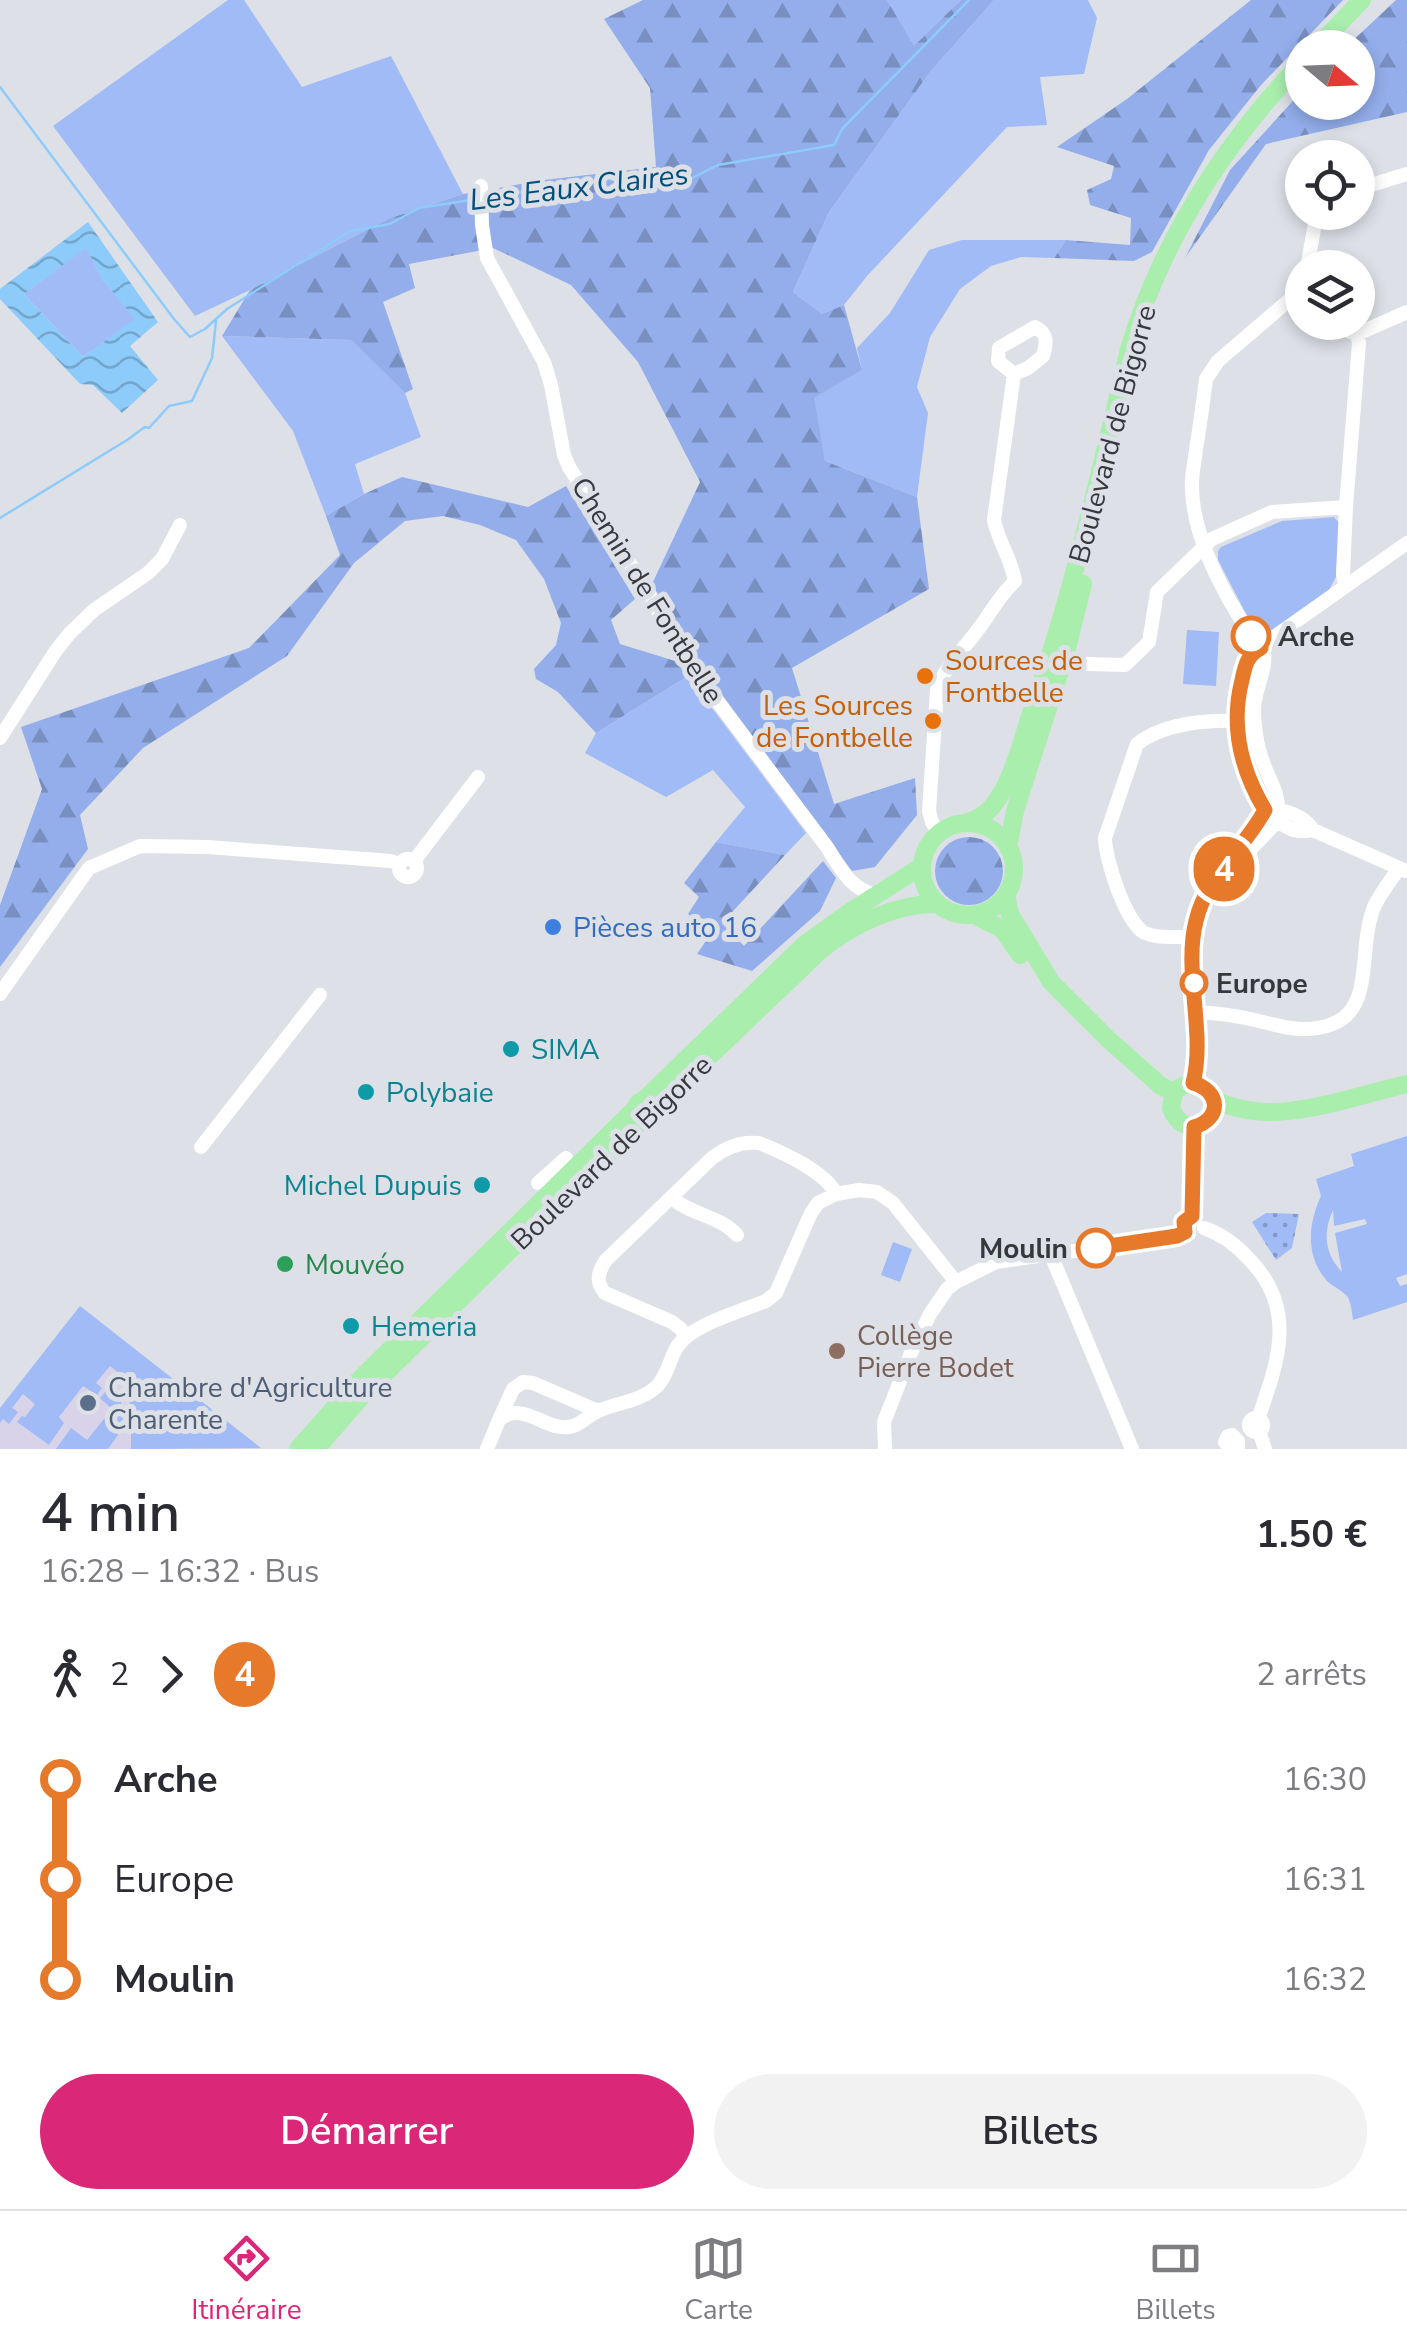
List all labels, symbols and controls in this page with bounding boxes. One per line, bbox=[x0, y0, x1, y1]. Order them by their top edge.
north arrow bbox=[1285, 30, 1375, 120]
map controls bbox=[1285, 30, 1375, 340]
button: locate bbox=[1285, 140, 1375, 230]
water label: Les Eaux Claires bbox=[467, 154, 691, 221]
button: layers bbox=[1285, 250, 1375, 340]
street label: Boulevard de Bigorre bbox=[1060, 301, 1166, 568]
street label: Chemin de Fontbelle bbox=[562, 470, 732, 711]
marker: Arche bbox=[1232, 617, 1270, 655]
place label: Arche bbox=[1278, 618, 1354, 656]
place label: Sources de Fontbelle bbox=[945, 642, 1083, 712]
marker: Sources de Fontbelle bbox=[914, 665, 936, 687]
place label: Les Sources de Fontbelle bbox=[756, 687, 913, 757]
marker: Les Sources de Fontbelle bbox=[922, 710, 944, 732]
line badge: 4 bbox=[1192, 836, 1256, 902]
text: 4 bbox=[1213, 846, 1235, 893]
place label: Pièces auto 16 bbox=[573, 909, 757, 947]
marker: Pièces auto 16 bbox=[542, 916, 564, 938]
place label: Europe bbox=[1216, 965, 1308, 1003]
marker: Europe bbox=[1181, 970, 1207, 996]
place label: SIMA bbox=[531, 1031, 600, 1069]
marker: SIMA bbox=[500, 1038, 522, 1060]
street label: Boulevard de Bigorre bbox=[503, 1047, 721, 1259]
place label: Polybaie bbox=[386, 1074, 494, 1112]
marker: Polybaie bbox=[355, 1081, 377, 1103]
place label: Michel Dupuis bbox=[284, 1167, 462, 1205]
marker: Michel Dupuis bbox=[471, 1174, 493, 1196]
marker: Moulin bbox=[1077, 1229, 1115, 1267]
place label: Moulin bbox=[979, 1230, 1068, 1268]
place label: Mouvéo bbox=[305, 1246, 405, 1284]
marker: Mouvéo bbox=[274, 1253, 296, 1275]
place label: Hemeria bbox=[371, 1308, 477, 1346]
marker: Hemeria bbox=[340, 1315, 362, 1337]
place label: Collège Pierre Bodet bbox=[857, 1317, 1014, 1387]
marker: Collège Pierre Bodet bbox=[826, 1340, 848, 1362]
place label: Chambre d'Agriculture Charente bbox=[108, 1369, 393, 1439]
marker: Chambre d'Agriculture Charente bbox=[77, 1392, 99, 1414]
text: 4 min bbox=[40, 1475, 180, 1550]
text: 1.50 € bbox=[1256, 1509, 1367, 1560]
text: 16:28 – 16:32 · Bus bbox=[40, 1550, 319, 1593]
icon: walk bbox=[40, 1647, 95, 1702]
icon: forward bbox=[144, 1647, 199, 1702]
text: 4 bbox=[234, 1651, 255, 1698]
text: 2 bbox=[110, 1653, 129, 1696]
text: 2 arrêts bbox=[1256, 1653, 1367, 1696]
text: Arche bbox=[114, 1754, 218, 1805]
text: 16:30 bbox=[1283, 1758, 1367, 1801]
text: Europe bbox=[114, 1854, 234, 1905]
text: 16:31 bbox=[1283, 1858, 1367, 1901]
text: Moulin bbox=[114, 1954, 235, 2005]
text: 16:32 bbox=[1283, 1958, 1367, 2001]
button: Démarrer bbox=[40, 2074, 694, 2189]
button: Billets bbox=[714, 2074, 1367, 2189]
tab: Itinéraire bbox=[191, 2231, 302, 2329]
tab: Carte bbox=[684, 2231, 753, 2329]
tab: Billets bbox=[1136, 2231, 1216, 2329]

